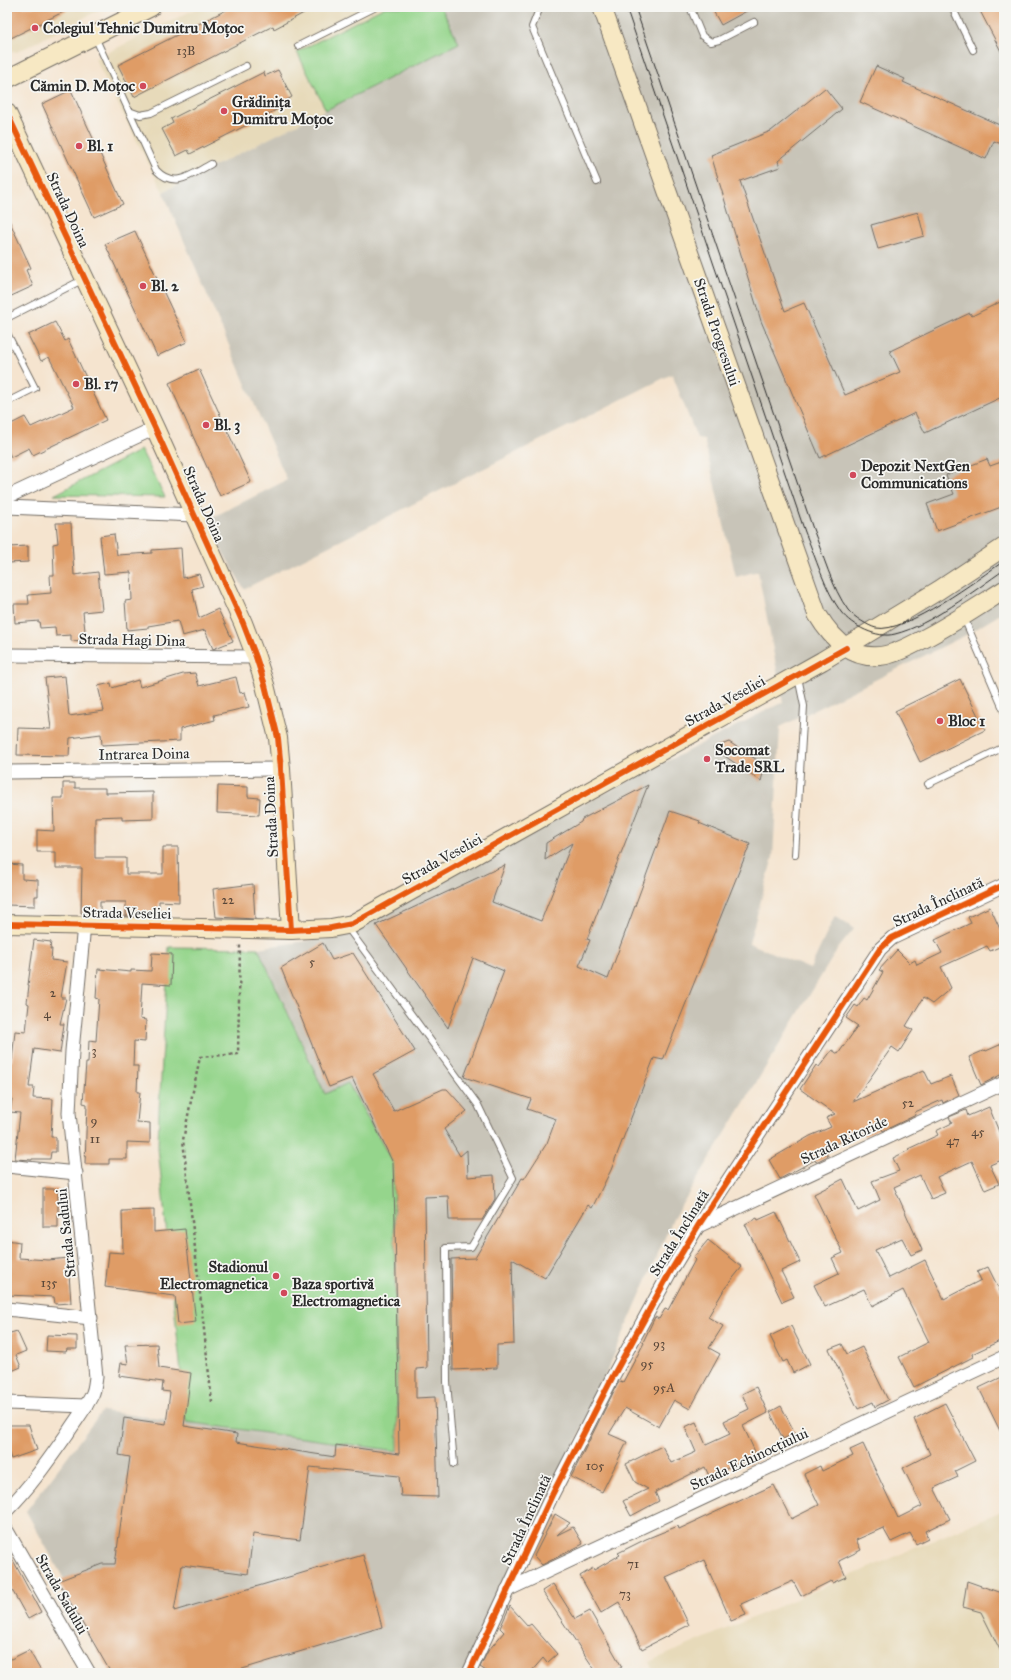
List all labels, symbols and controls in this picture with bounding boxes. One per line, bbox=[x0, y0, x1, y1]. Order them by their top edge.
place label: Colegiul Tehnic Dumitru Moțoc bbox=[43, 19, 244, 38]
marker: Colegiul Tehnic Dumitru Moțoc bbox=[30, 23, 40, 33]
house number: 13B bbox=[177, 43, 195, 59]
place label: Cămin D. Moțoc bbox=[30, 77, 136, 96]
marker: Cămin D. Moțoc bbox=[138, 81, 148, 91]
place label: Grădinița Dumitru Moțoc bbox=[232, 93, 334, 129]
marker: Grădinița Dumitru Moțoc bbox=[219, 106, 229, 116]
place label: Bl. 1 bbox=[87, 137, 113, 155]
marker: Bl. 1 bbox=[74, 141, 84, 151]
street label: Strada Doina bbox=[43, 169, 94, 251]
street label: Strada Progresului bbox=[690, 276, 744, 388]
place label: Bl. 2 bbox=[151, 277, 179, 295]
marker: Bl. 2 bbox=[138, 281, 148, 291]
place label: Bl. 17 bbox=[84, 375, 118, 393]
marker: Bl. 17 bbox=[71, 379, 81, 389]
place label: Bl. 3 bbox=[214, 416, 240, 435]
marker: Bl. 3 bbox=[201, 420, 211, 430]
place label: Depozit NextGen Communications bbox=[861, 457, 971, 492]
street label: Strada Doina bbox=[179, 463, 229, 545]
marker: Depozit NextGen Communications bbox=[848, 470, 858, 480]
street label: Strada Hagi Dina bbox=[78, 630, 186, 650]
street label: Strada Veseliei bbox=[682, 672, 768, 730]
place label: Bloc 1 bbox=[948, 712, 985, 730]
marker: Bloc 1 bbox=[935, 716, 945, 726]
place label: Socomat Trade SRL bbox=[714, 741, 785, 776]
street label: Intrarea Doina bbox=[98, 744, 190, 764]
marker: Socomat Trade SRL bbox=[702, 754, 712, 764]
street label: Strada Doina bbox=[260, 775, 282, 858]
street label: Strada Veseliei bbox=[399, 830, 485, 888]
street label: Strada Înclinată bbox=[890, 873, 987, 931]
house number: 22 bbox=[222, 892, 235, 908]
street label: Strada Veseliei bbox=[82, 903, 172, 923]
house number: 5 bbox=[309, 954, 315, 970]
house number: 2 bbox=[50, 985, 57, 1001]
house number: 4 bbox=[43, 1006, 51, 1022]
house number: 3 bbox=[91, 1043, 97, 1059]
house number: 52 bbox=[902, 1095, 915, 1111]
street label: Strada Ritoride bbox=[798, 1112, 890, 1168]
house number: 9 bbox=[91, 1113, 98, 1129]
house number: 45 bbox=[971, 1124, 985, 1140]
house number: 11 bbox=[90, 1131, 100, 1147]
house number: 47 bbox=[946, 1133, 960, 1149]
street label: Strada Înclinată bbox=[645, 1186, 713, 1279]
street label: Strada Sadului bbox=[52, 1188, 80, 1278]
place label: Stadionul Electromagnetica bbox=[160, 1258, 269, 1294]
marker: Stadionul Electromagnetica bbox=[271, 1271, 281, 1281]
house number: 135 bbox=[41, 1275, 57, 1291]
place label: Baza sportivă Electromagnetica bbox=[292, 1275, 401, 1311]
marker: Baza sportivă Electromagnetica bbox=[279, 1288, 289, 1298]
house number: 93 bbox=[653, 1336, 665, 1352]
house number: 95 bbox=[640, 1356, 654, 1372]
house number: 95A bbox=[653, 1380, 675, 1396]
street label: Strada Echinocțiului bbox=[687, 1424, 811, 1494]
house number: 105 bbox=[586, 1458, 604, 1474]
street label: Strada Înclinată bbox=[497, 1471, 555, 1568]
street label: Strada Sadului bbox=[32, 1551, 92, 1637]
house number: 71 bbox=[627, 1556, 639, 1572]
house number: 73 bbox=[619, 1586, 631, 1602]

